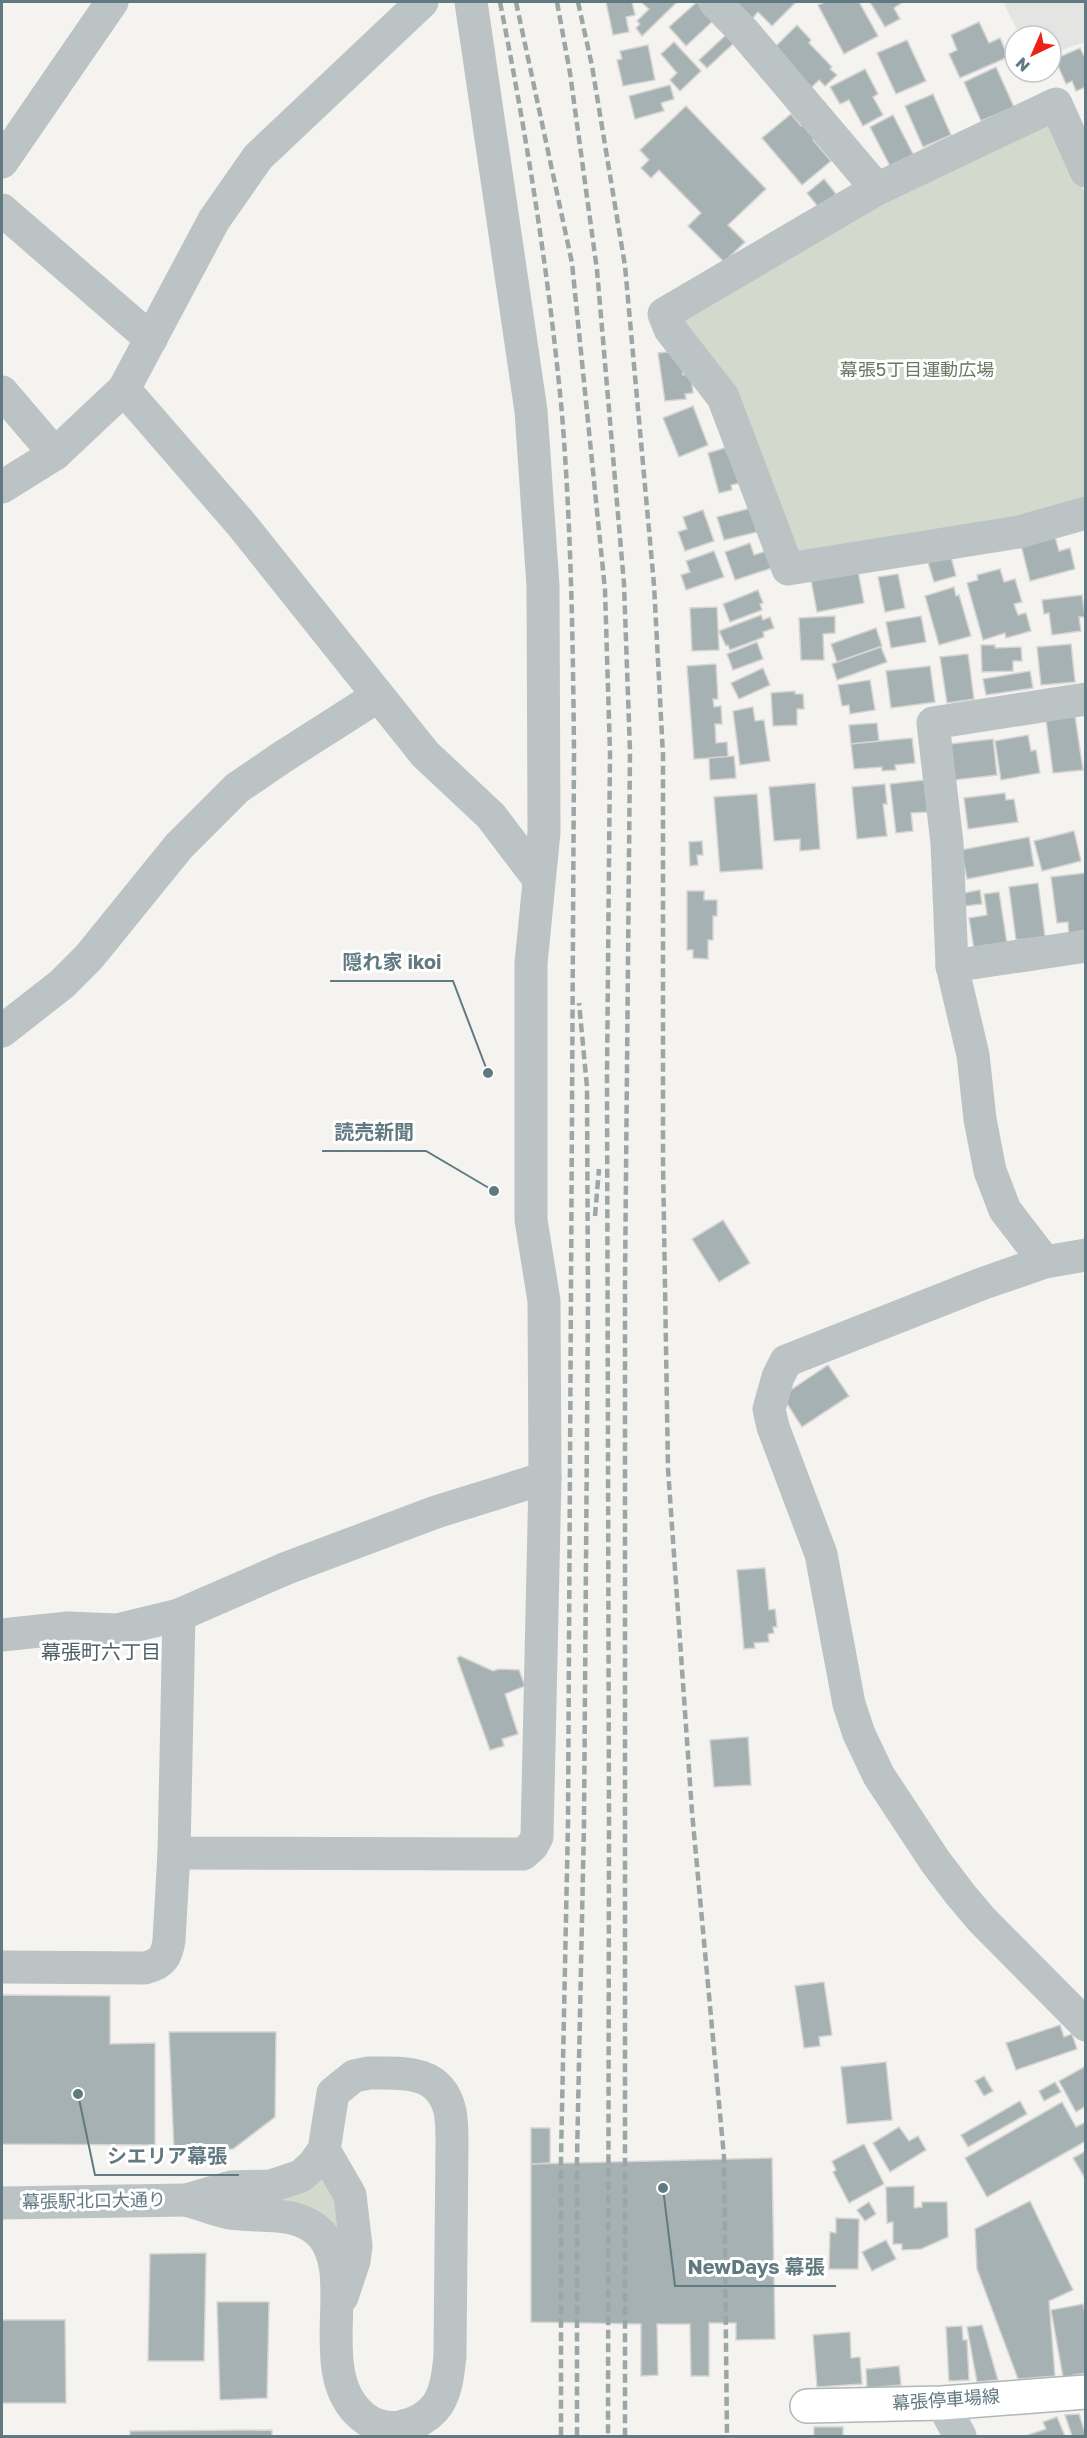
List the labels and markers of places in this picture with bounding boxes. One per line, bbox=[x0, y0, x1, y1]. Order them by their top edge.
callout: 隠れ家 ikoi bbox=[330, 943, 453, 981]
callout: 読売新聞 bbox=[322, 1113, 426, 1151]
callout: シエリア幕張 bbox=[95, 2137, 239, 2175]
callout: NewDays 幕張 bbox=[675, 2248, 836, 2286]

